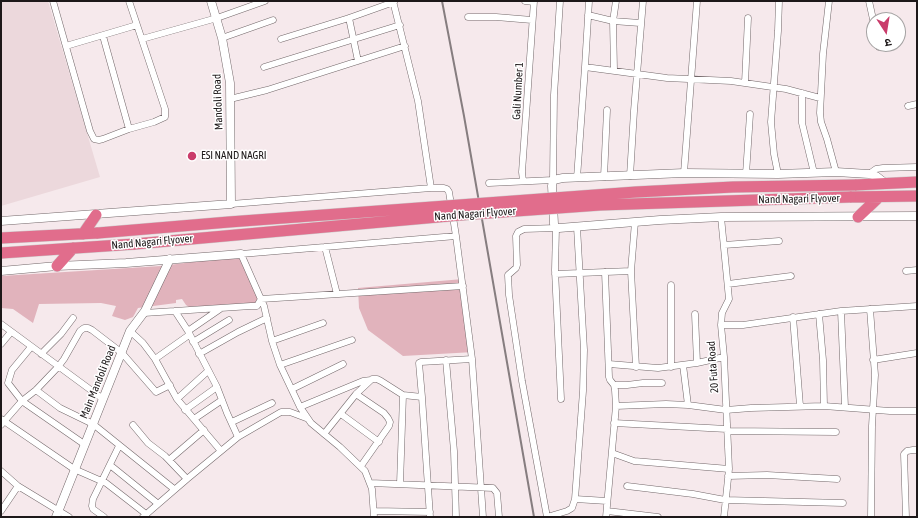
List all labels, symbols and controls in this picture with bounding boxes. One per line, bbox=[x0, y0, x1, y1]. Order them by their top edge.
north arrow bbox=[866, 12, 906, 52]
text: उ bbox=[884, 36, 893, 49]
street label: Gali Number 1 bbox=[510, 62, 526, 120]
street label: Mandoli Road bbox=[210, 74, 226, 130]
place label: ESI NAND NAGRI bbox=[201, 149, 267, 163]
marker: ESI NAND NAGRI bbox=[186, 150, 198, 162]
street label: Nand Nagari Flyover bbox=[758, 192, 840, 206]
street label: Nand Nagari Flyover bbox=[434, 205, 516, 223]
street label: Nand Nagari Flyover bbox=[111, 232, 193, 252]
street label: 20 Futa Road bbox=[705, 340, 721, 394]
street label: Main Mandoli Road bbox=[77, 343, 119, 421]

